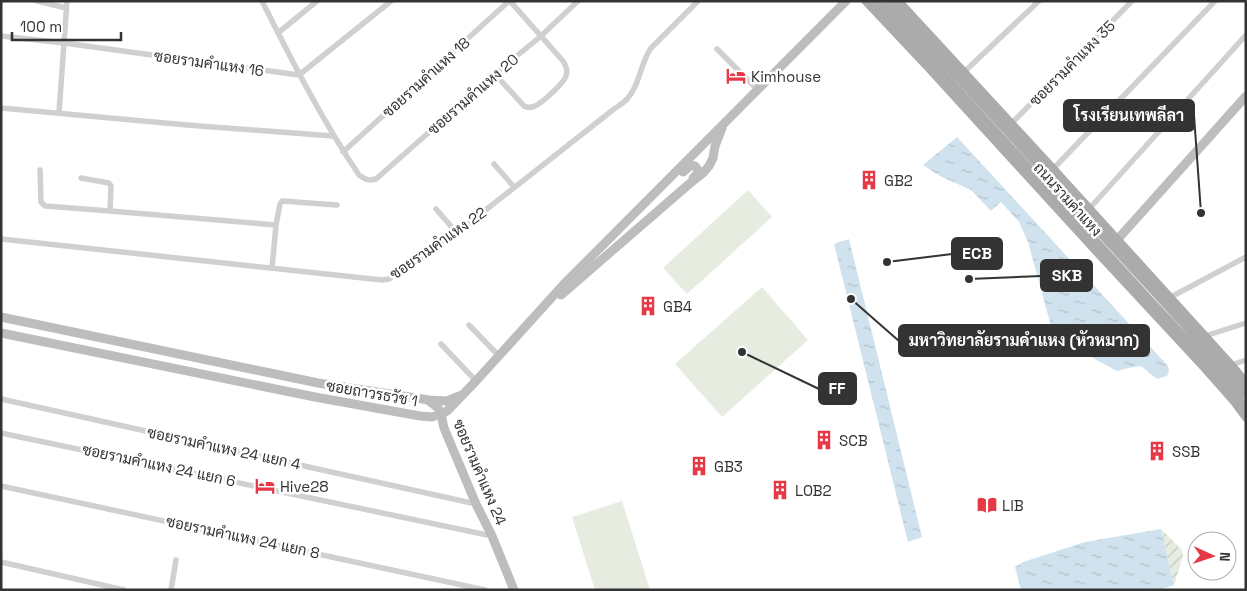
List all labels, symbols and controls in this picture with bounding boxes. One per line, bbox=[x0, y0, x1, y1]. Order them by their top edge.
scale bar bbox=[12, 10, 121, 42]
street label: ซอยรามคำแหง 35 bbox=[1025, 16, 1119, 110]
text: 100 m bbox=[20, 17, 62, 36]
street label: ซอยรามคำแหง 18 bbox=[378, 33, 474, 121]
street label: ซอยรามคำแหง 16 bbox=[153, 46, 265, 80]
street label: ซอยรามคำแหง 20 bbox=[424, 49, 522, 139]
hotel icon: Kimhouse bbox=[725, 65, 747, 87]
place label: Kimhouse bbox=[751, 67, 821, 86]
callout: โรงเรียนเทพลีลา bbox=[1064, 100, 1194, 131]
text: โรงเรียนเทพลีลา bbox=[1073, 104, 1184, 126]
street label: ถนนรามคำแหง bbox=[1030, 158, 1106, 240]
building icon: GB2 bbox=[858, 169, 880, 191]
place label: GB2 bbox=[884, 171, 913, 190]
street label: ซอยรามคำแหง 22 bbox=[386, 203, 490, 283]
callout: ECB bbox=[952, 238, 1002, 269]
text: ECB bbox=[962, 243, 992, 264]
callout: SKB bbox=[1041, 260, 1092, 291]
text: SKB bbox=[1052, 265, 1082, 286]
building icon: GB4 bbox=[637, 295, 659, 317]
place label: GB4 bbox=[663, 297, 692, 316]
callout: มหาวิทยาลัยรามคำแหง (หัวหมาก) bbox=[899, 325, 1149, 356]
text: มหาวิทยาลัยรามคำแหง (หัวหมาก) bbox=[909, 330, 1139, 351]
callout: FF bbox=[819, 373, 856, 404]
street label: ซอยถาวรธวัช 1 bbox=[325, 376, 419, 410]
text: FF bbox=[828, 378, 846, 399]
street label: ซอยรามคำแหง 24 bbox=[449, 416, 511, 528]
street label: ซอยรามคำแหง 24 แยก 4 bbox=[145, 422, 303, 474]
building icon: SCB bbox=[813, 429, 835, 451]
place label: SCB bbox=[839, 431, 868, 450]
street label: ซอยรามคำแหง 24 แยก 6 bbox=[81, 439, 237, 491]
building icon: SSB bbox=[1146, 440, 1168, 462]
place label: SSB bbox=[1172, 442, 1200, 461]
building icon: GB3 bbox=[688, 455, 710, 477]
place label: GB3 bbox=[714, 457, 743, 476]
hotel icon: Hive28 bbox=[254, 475, 276, 497]
place label: Hive28 bbox=[280, 477, 329, 496]
building icon: LOB2 bbox=[769, 479, 791, 501]
place label: LOB2 bbox=[795, 481, 832, 500]
library icon: LIB bbox=[976, 494, 998, 516]
place label: LIB bbox=[1002, 496, 1024, 515]
street label: ซอยรามคำแหง 24 แยก 8 bbox=[164, 511, 322, 563]
north arrow bbox=[1187, 531, 1237, 581]
text: N bbox=[1216, 552, 1234, 562]

